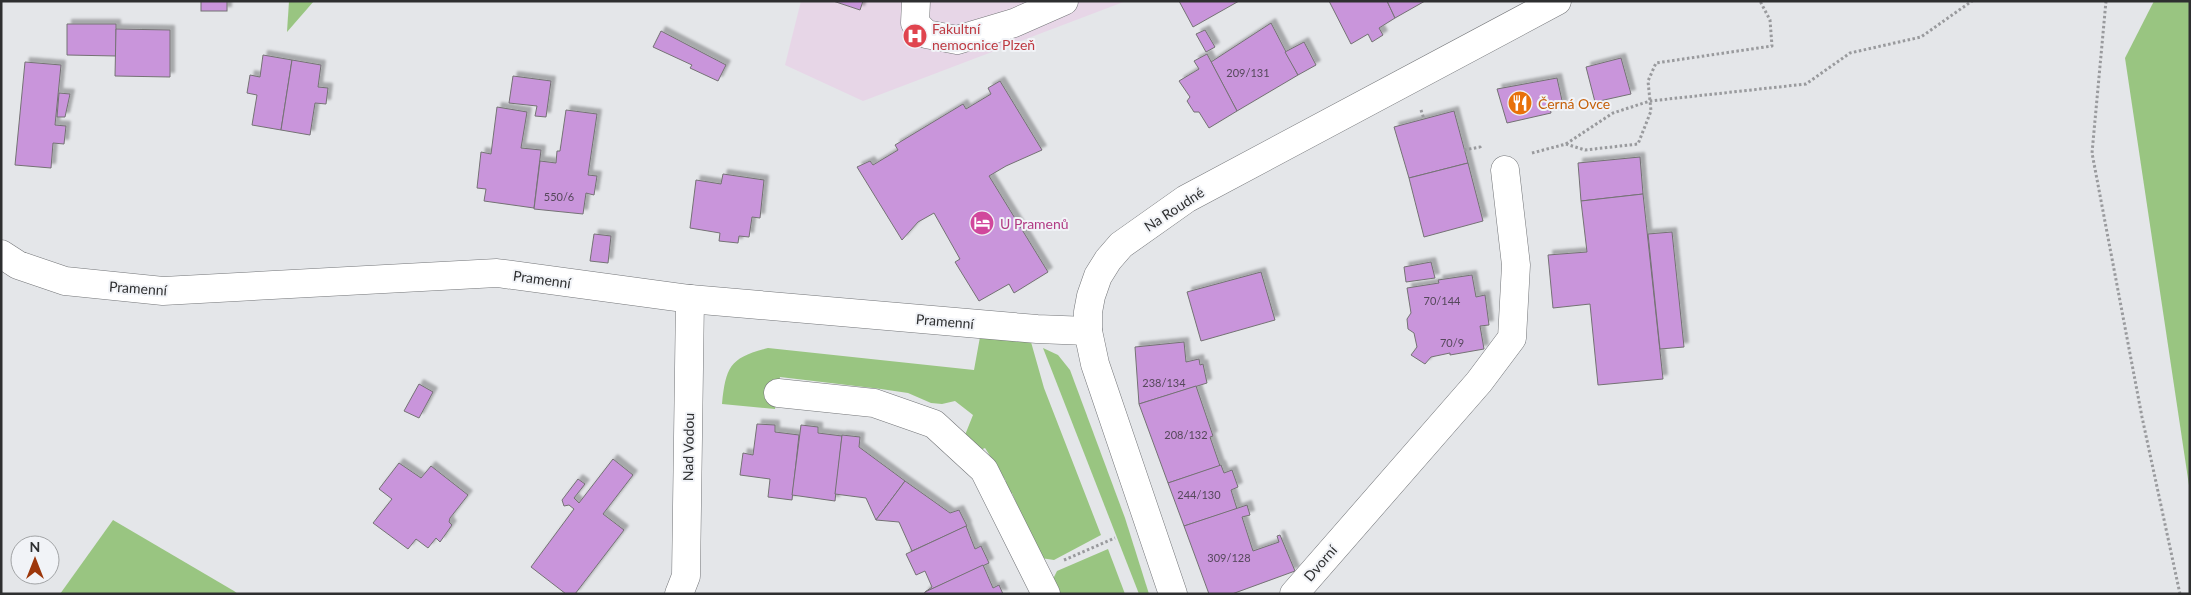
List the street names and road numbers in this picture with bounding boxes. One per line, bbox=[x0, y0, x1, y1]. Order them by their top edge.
street label: Na Roudné bbox=[1141, 183, 1207, 235]
street label: Pramenní bbox=[512, 267, 573, 292]
street label: Pramenní bbox=[108, 277, 168, 299]
street label: Pramenní bbox=[915, 310, 975, 332]
street label: Nad Vodou bbox=[679, 413, 697, 481]
street label: Dvorní bbox=[1300, 541, 1341, 584]

